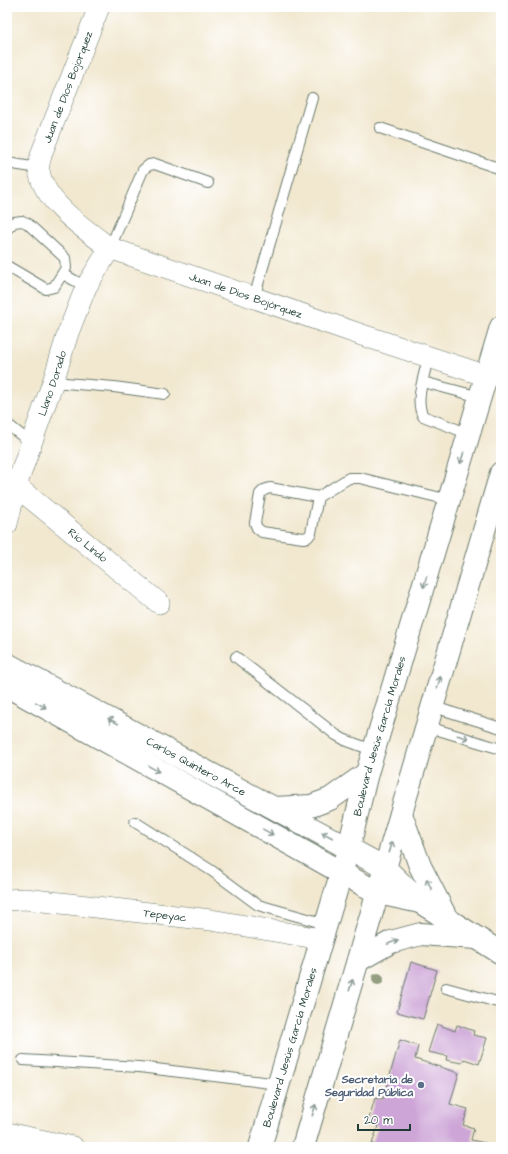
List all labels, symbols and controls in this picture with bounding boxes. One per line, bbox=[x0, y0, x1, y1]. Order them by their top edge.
street label: Juan de Dios Bojorquez bbox=[40, 28, 96, 145]
street label: Juan de Dios Bojórquez bbox=[187, 268, 305, 322]
street label: Llano Dorado bbox=[34, 348, 70, 418]
one-way arrow bbox=[458, 451, 465, 464]
street label: Rio Lindo bbox=[65, 524, 111, 566]
one-way arrow bbox=[421, 576, 428, 589]
street label: Boulevard Jesús García Morales bbox=[349, 654, 409, 817]
one-way arrow bbox=[436, 675, 443, 688]
one-way arrow bbox=[35, 701, 47, 709]
one-way arrow bbox=[107, 717, 119, 725]
street label: Carlos Quintero Arce bbox=[144, 733, 249, 799]
one-way arrow bbox=[456, 734, 469, 741]
one-way arrow bbox=[148, 765, 160, 773]
one-way arrow bbox=[262, 829, 274, 837]
one-way arrow bbox=[321, 831, 333, 839]
one-way arrow bbox=[388, 841, 395, 854]
one-way arrow bbox=[425, 878, 432, 890]
street label: Tepeyac bbox=[143, 905, 188, 925]
one-way arrow bbox=[387, 937, 399, 945]
street label: Boulevard Jesús García Morales bbox=[259, 965, 320, 1129]
one-way arrow bbox=[348, 979, 355, 992]
place label: Secretaria de Seguridad Pública bbox=[324, 1072, 413, 1102]
marker: Secretaria de Seguridad Pública bbox=[416, 1080, 426, 1090]
one-way arrow bbox=[311, 1103, 318, 1116]
scale bar bbox=[358, 1106, 410, 1132]
text: 20 m bbox=[364, 1112, 393, 1129]

